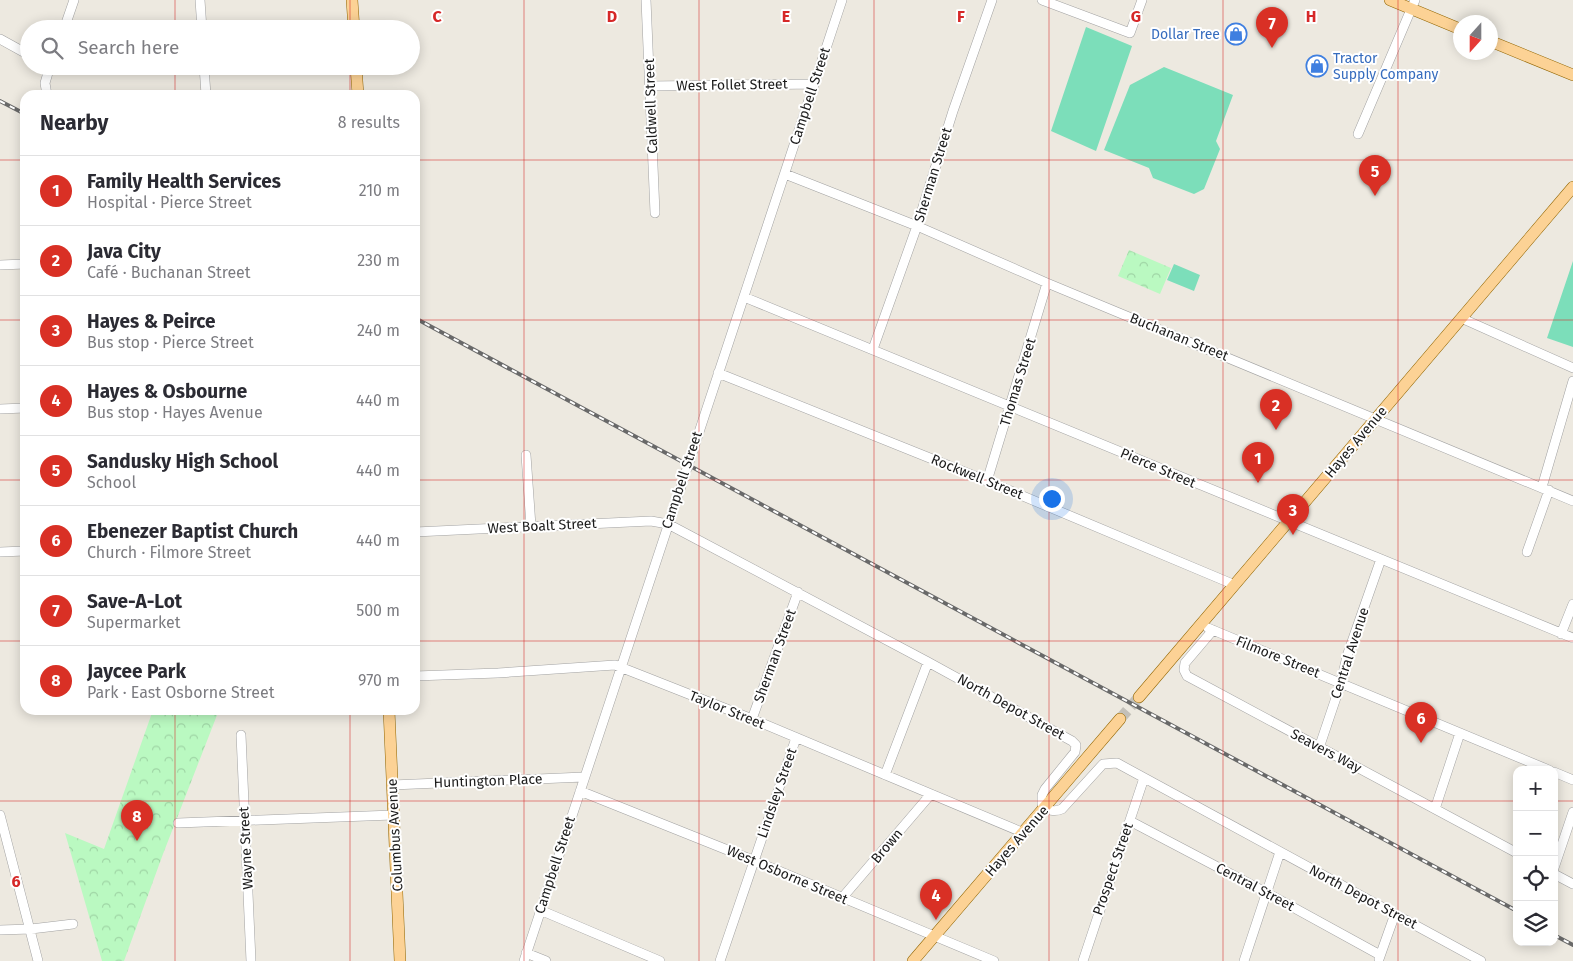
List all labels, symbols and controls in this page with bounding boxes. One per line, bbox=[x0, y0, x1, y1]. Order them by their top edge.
text: C bbox=[432, 7, 442, 26]
text: D bbox=[607, 7, 617, 26]
text: E bbox=[782, 7, 790, 26]
text: F bbox=[957, 7, 965, 26]
text: G bbox=[1131, 7, 1141, 26]
pin: 7 bbox=[1256, 7, 1288, 48]
text: H bbox=[1306, 7, 1316, 26]
north arrow bbox=[1453, 15, 1498, 60]
search box bbox=[20, 20, 420, 75]
shop icon: Dollar Tree bbox=[1224, 22, 1248, 46]
place label: Dollar Tree bbox=[1151, 26, 1220, 43]
icon: search bbox=[38, 34, 66, 62]
text: Search here bbox=[78, 36, 179, 59]
street label: Campbell Street bbox=[786, 44, 834, 147]
place label: Tractor Supply Company bbox=[1333, 50, 1439, 83]
shop icon: Tractor Supply Company bbox=[1305, 54, 1329, 78]
street label: Caldwell Street bbox=[641, 57, 661, 154]
street label: West Follet Street bbox=[676, 76, 789, 94]
text: Nearby bbox=[40, 110, 108, 136]
text: 8 results bbox=[338, 113, 400, 132]
street label: Sherman Street bbox=[910, 125, 956, 225]
pin: 5 bbox=[1359, 155, 1391, 196]
text: Family Health Services bbox=[87, 170, 281, 193]
text: 1 bbox=[52, 181, 60, 200]
text: 210 m bbox=[359, 181, 400, 200]
text: Hospital · Pierce Street bbox=[87, 193, 252, 212]
text: Java City bbox=[87, 240, 161, 263]
text: 2 bbox=[52, 251, 60, 270]
text: 230 m bbox=[357, 251, 400, 270]
text: Café · Buchanan Street bbox=[87, 263, 251, 282]
street label: Buchanan Street bbox=[1127, 309, 1232, 365]
text: Hayes & Peirce bbox=[87, 310, 216, 333]
text: 3 bbox=[52, 321, 60, 340]
text: 240 m bbox=[357, 321, 400, 340]
text: Bus stop · Pierce Street bbox=[87, 333, 254, 352]
street label: Thomas Street bbox=[997, 335, 1040, 428]
text: Hayes & Osbourne bbox=[87, 380, 247, 403]
pin: 2 bbox=[1260, 389, 1292, 430]
text: 4 bbox=[51, 391, 61, 410]
text: 440 m bbox=[356, 391, 400, 410]
text: Bus stop · Hayes Avenue bbox=[87, 403, 263, 422]
street label: Hayes Avenue bbox=[1321, 403, 1391, 481]
street label: Campbell Street bbox=[658, 428, 706, 531]
pin: 1 bbox=[1242, 442, 1274, 483]
street label: Pierce Street bbox=[1118, 444, 1199, 492]
text: Sandusky High School bbox=[87, 450, 278, 473]
street label: Rockwell Street bbox=[928, 451, 1026, 504]
text: 5 bbox=[52, 461, 60, 480]
text: 440 m bbox=[356, 461, 400, 480]
text: School bbox=[87, 473, 136, 492]
your location bbox=[1039, 486, 1065, 512]
pin: 3 bbox=[1277, 494, 1309, 535]
street label: West Boalt Street bbox=[487, 515, 598, 537]
text: Ebenezer Baptist Church bbox=[87, 520, 298, 543]
text: 6 bbox=[51, 531, 61, 550]
text: 440 m bbox=[356, 531, 400, 550]
text: Church · Filmore Street bbox=[87, 543, 251, 562]
text: Save-A-Lot bbox=[87, 590, 182, 613]
text: 7 bbox=[52, 601, 60, 620]
text: 500 m bbox=[356, 601, 400, 620]
street label: Central Avenue bbox=[1327, 605, 1373, 701]
street label: Sherman Street bbox=[750, 606, 800, 705]
text: Supermarket bbox=[87, 613, 181, 632]
street label: Filmore Street bbox=[1234, 632, 1323, 682]
text: Jaycee Park bbox=[87, 660, 186, 683]
street label: North Depot Street bbox=[954, 670, 1068, 744]
text: 8 bbox=[51, 671, 61, 690]
text: 970 m bbox=[358, 671, 400, 690]
text: Park · East Osborne Street bbox=[87, 683, 275, 702]
street label: Taylor Street bbox=[687, 687, 768, 733]
pin: 6 bbox=[1405, 702, 1437, 743]
street label: Seavers Way bbox=[1288, 725, 1364, 777]
street label: Lindsley Street bbox=[754, 745, 801, 840]
map controls bbox=[1513, 766, 1558, 946]
button: + bbox=[1513, 766, 1558, 811]
street label: Huntington Place bbox=[433, 771, 543, 791]
street label: Columbus Avenue bbox=[384, 778, 406, 892]
pin: 8 bbox=[121, 800, 153, 841]
street label: Hayes Avenue bbox=[982, 802, 1052, 880]
street label: Wayne Street bbox=[235, 805, 257, 890]
button: − bbox=[1513, 811, 1558, 856]
street label: Campbell Street bbox=[531, 813, 579, 916]
street label: Prospect Street bbox=[1089, 820, 1137, 918]
street label: Brown bbox=[868, 825, 906, 867]
street label: West Osborne Street bbox=[724, 842, 851, 909]
button: locate bbox=[1513, 856, 1558, 901]
street label: Central Street bbox=[1213, 859, 1298, 915]
street label: North Depot Street bbox=[1306, 861, 1421, 933]
text: 6 bbox=[11, 872, 21, 891]
pin: 4 bbox=[920, 879, 952, 920]
button: layers bbox=[1513, 901, 1558, 946]

